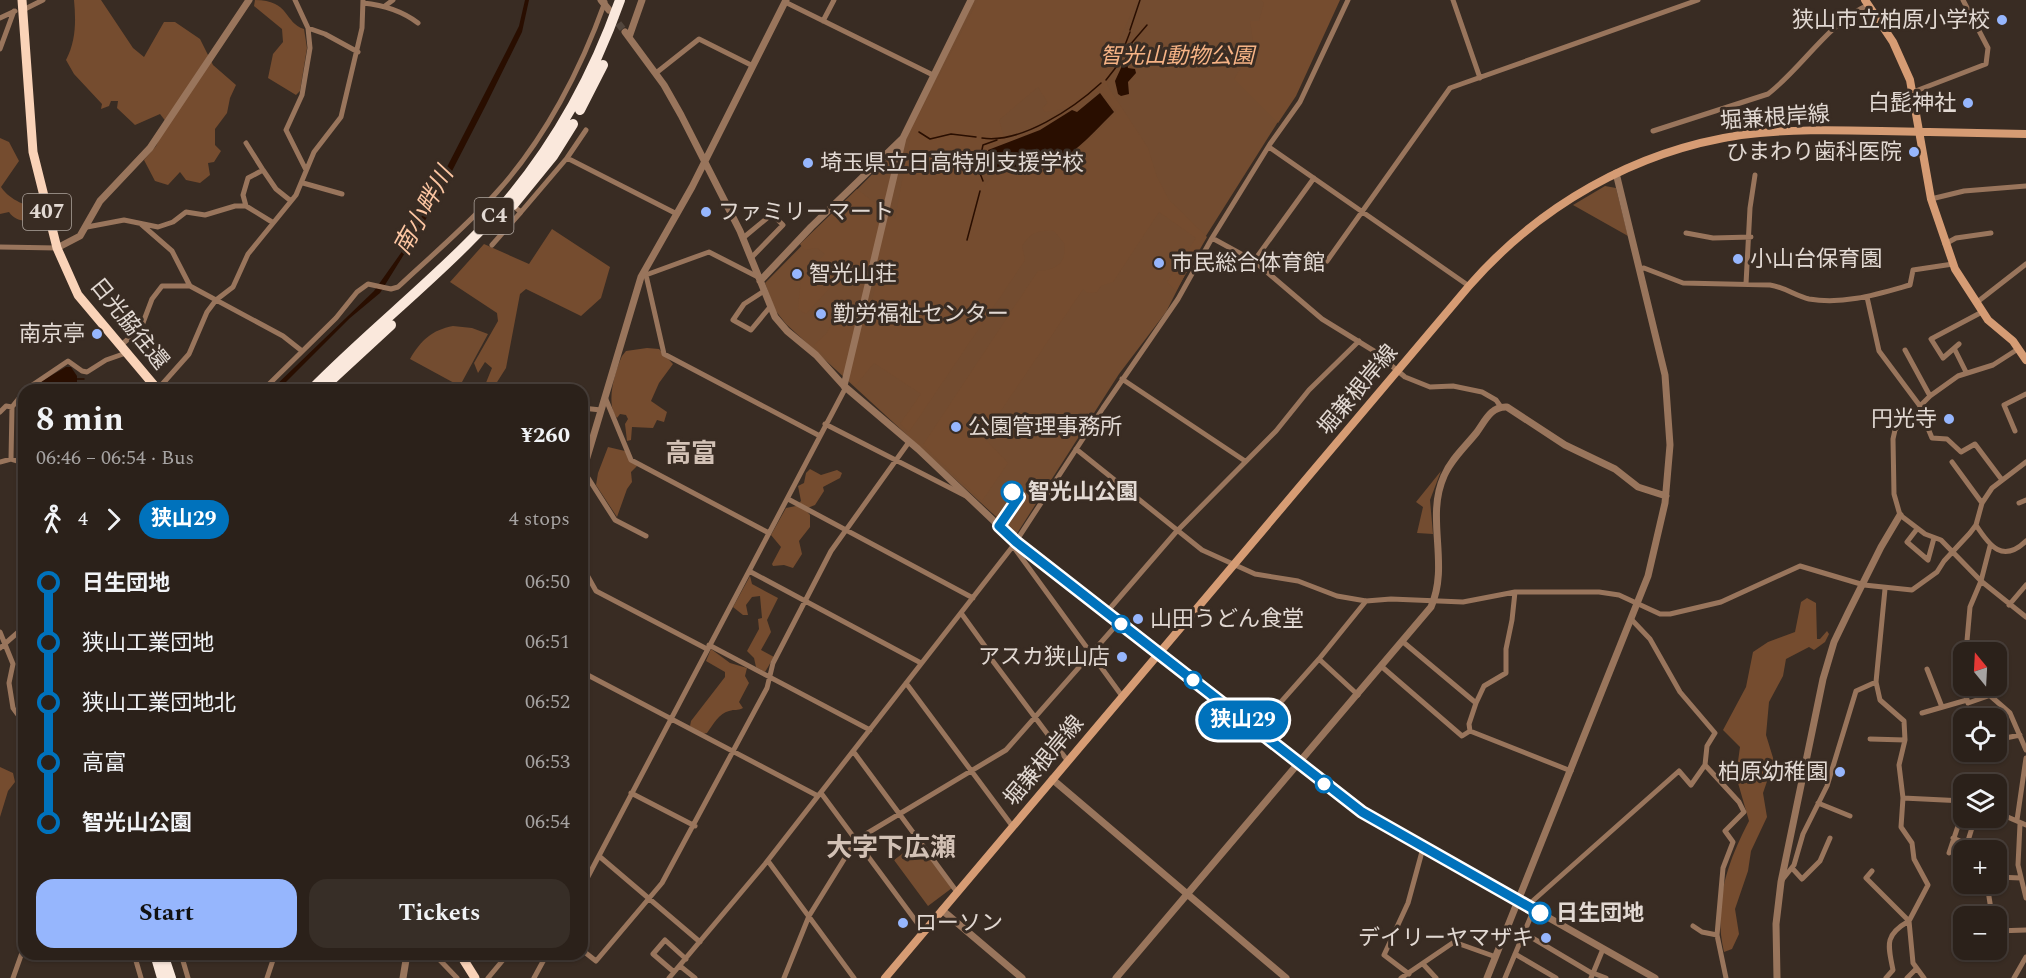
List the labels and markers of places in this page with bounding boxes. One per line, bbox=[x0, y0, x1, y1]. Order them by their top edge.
place label: 狭山市立柏原小学校 bbox=[1792, 4, 1990, 37]
marker: 狭山市立柏原小学校 bbox=[1995, 13, 2009, 27]
place label: 白髭神社 bbox=[1868, 87, 1956, 120]
marker: 白髭神社 bbox=[1961, 96, 1975, 110]
place label: ひまわり歯科医院 bbox=[1726, 136, 1902, 169]
marker: ひまわり歯科医院 bbox=[1907, 145, 1921, 159]
place label: 埼玉県立日高特別支援学校 bbox=[820, 147, 1084, 180]
marker: 埼玉県立日高特別支援学校 bbox=[801, 156, 815, 170]
place label: ファミリーマート bbox=[718, 196, 894, 229]
marker: ファミリーマート bbox=[699, 205, 713, 219]
place label: 小山台保育園 bbox=[1750, 243, 1882, 276]
place label: 市民総合体育館 bbox=[1171, 247, 1325, 280]
marker: 小山台保育園 bbox=[1731, 252, 1745, 266]
marker: 市民総合体育館 bbox=[1152, 256, 1166, 270]
place label: 智光山荘 bbox=[809, 258, 897, 291]
marker: 智光山荘 bbox=[790, 267, 804, 281]
place label: 勤労福祉センター bbox=[833, 298, 1009, 331]
marker: 勤労福祉センター bbox=[814, 307, 828, 321]
place label: 南京亭 bbox=[19, 318, 85, 351]
marker: 南京亭 bbox=[90, 327, 104, 341]
place label: 円光寺 bbox=[1871, 403, 1937, 436]
place label: 公園管理事務所 bbox=[968, 411, 1122, 444]
marker: 円光寺 bbox=[1942, 412, 1956, 426]
marker: 公園管理事務所 bbox=[949, 420, 963, 434]
place label: 智光山公園 bbox=[1028, 476, 1138, 509]
marker: 智光山公園 bbox=[1001, 481, 1023, 503]
place label: 山田うどん食堂 bbox=[1150, 603, 1304, 636]
marker: 山田うどん食堂 bbox=[1131, 612, 1145, 626]
unlabelled marker bbox=[1112, 615, 1130, 633]
place label: アスカ狭山店 bbox=[978, 641, 1110, 674]
marker: アスカ狭山店 bbox=[1115, 650, 1129, 664]
unlabelled marker bbox=[1184, 671, 1202, 689]
place label: 柏原幼稚園 bbox=[1718, 756, 1828, 789]
marker: 柏原幼稚園 bbox=[1833, 765, 1847, 779]
unlabelled marker bbox=[1315, 775, 1333, 793]
place label: 日生団地 bbox=[1556, 897, 1644, 930]
marker: 日生団地 bbox=[1529, 902, 1551, 924]
place label: ローソン bbox=[915, 907, 1003, 940]
marker: ローソン bbox=[896, 916, 910, 930]
place label: デイリーヤマザキ bbox=[1358, 922, 1534, 955]
marker: デイリーヤマザキ bbox=[1539, 931, 1553, 945]

